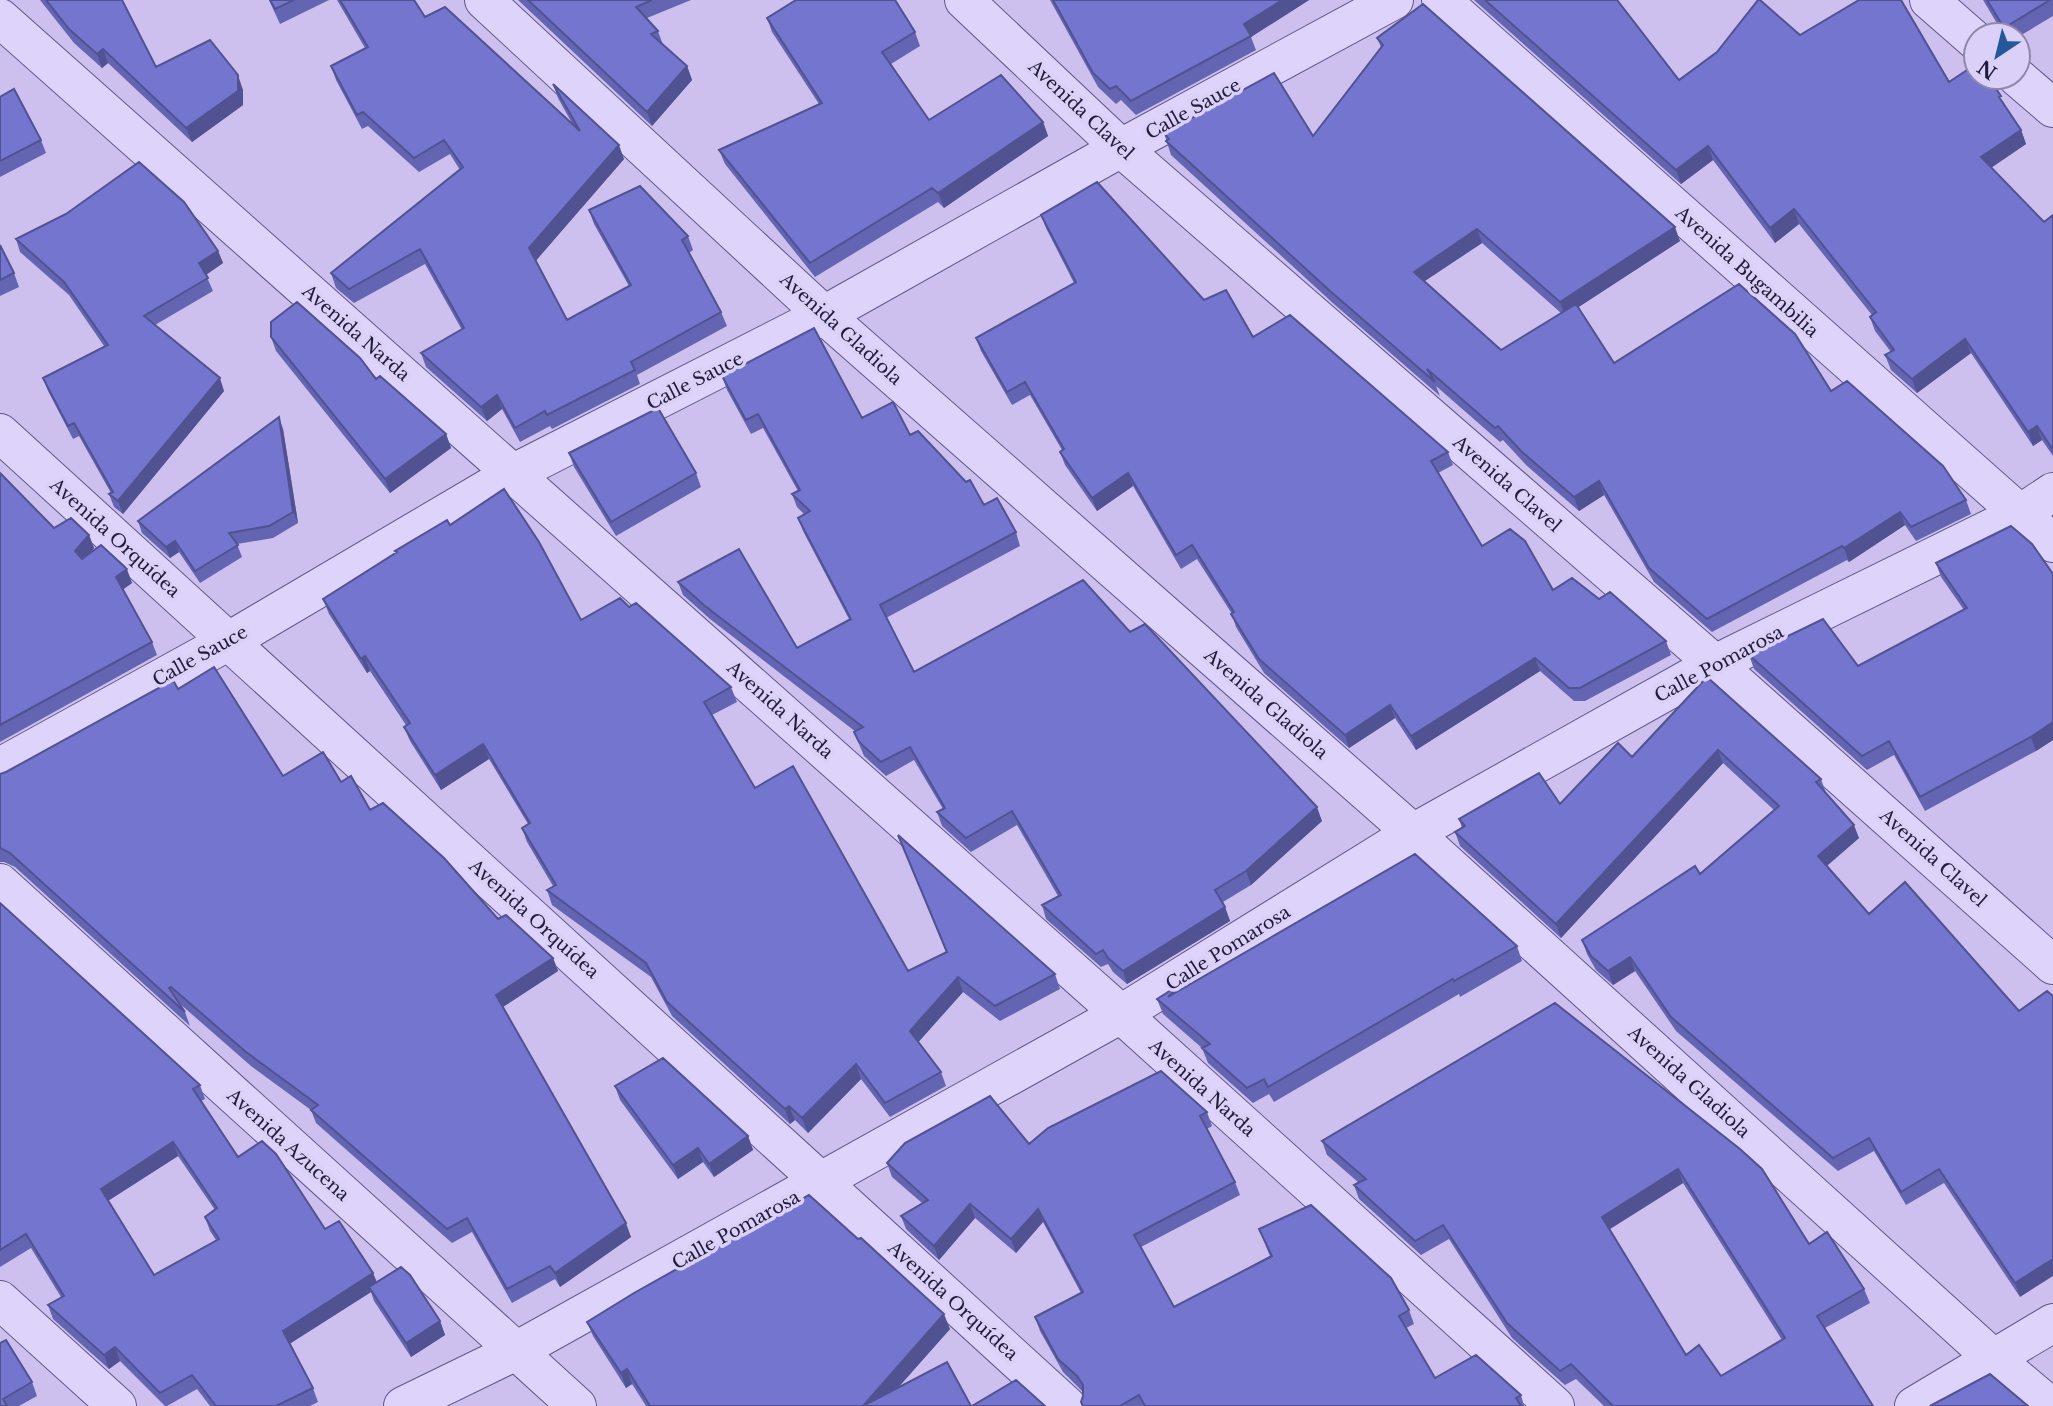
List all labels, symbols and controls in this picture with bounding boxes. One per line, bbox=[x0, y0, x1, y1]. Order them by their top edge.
north arrow bbox=[1962, 21, 2032, 91]
street label: Avenida Clavel bbox=[1023, 55, 1138, 165]
text: N bbox=[1974, 55, 2001, 84]
street label: Calle Sauce bbox=[1142, 74, 1244, 144]
street label: Avenida Bugambilia bbox=[1670, 201, 1823, 342]
street label: Avenida Gladiola bbox=[775, 268, 907, 390]
street label: Avenida Narda bbox=[297, 280, 414, 386]
street label: Calle Sauce bbox=[643, 347, 747, 415]
street label: Avenida Clavel bbox=[1448, 430, 1566, 537]
street label: Avenida Orquídea bbox=[45, 473, 185, 602]
street label: Calle Sauce bbox=[149, 621, 251, 691]
street label: Calle Pomarosa bbox=[1651, 621, 1787, 707]
street label: Avenida Gladiola bbox=[1199, 644, 1332, 764]
street label: Avenida Narda bbox=[722, 656, 838, 764]
street label: Avenida Clavel bbox=[1874, 804, 1991, 912]
street label: Avenida Orquídea bbox=[464, 854, 604, 983]
street label: Calle Pomarosa bbox=[1162, 901, 1294, 995]
street label: Avenida Gladiola bbox=[1623, 1021, 1755, 1143]
street label: Avenida Narda bbox=[1144, 1034, 1260, 1142]
street label: Avenida Azucena bbox=[222, 1084, 354, 1206]
street label: Calle Pomarosa bbox=[668, 1186, 804, 1274]
street label: Avenida Orquídea bbox=[883, 1236, 1023, 1365]

